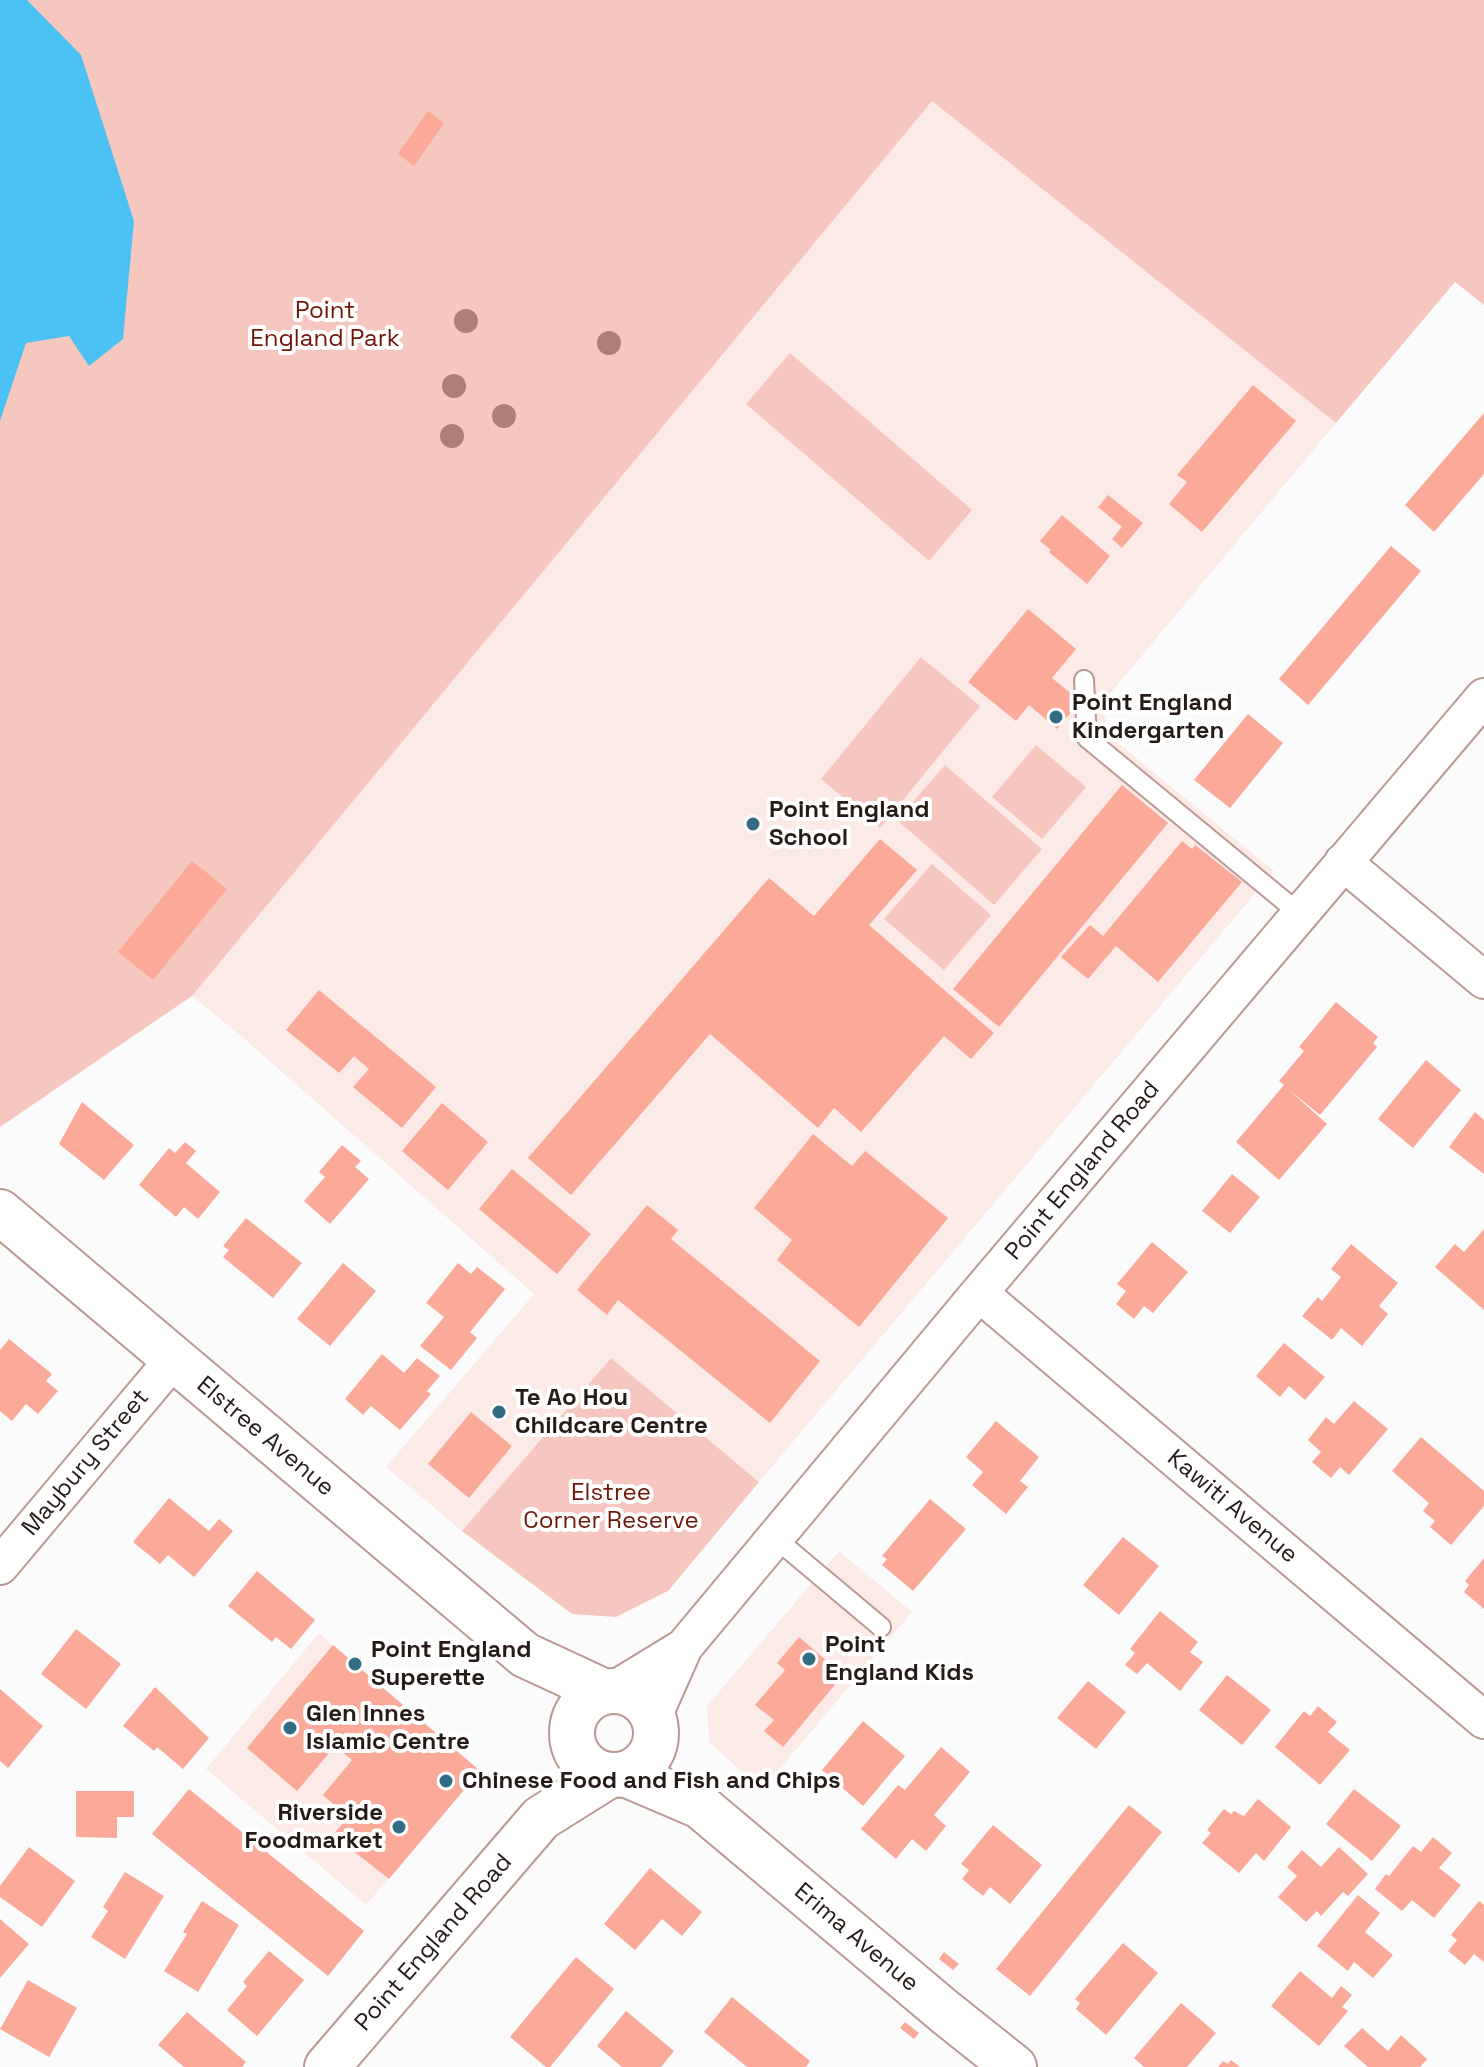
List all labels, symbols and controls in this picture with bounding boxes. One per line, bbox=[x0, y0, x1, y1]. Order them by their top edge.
park label: Point England Park bbox=[250, 297, 400, 353]
place label: Point England Kindergarten bbox=[1072, 689, 1233, 745]
marker: Point England Kindergarten bbox=[1047, 708, 1065, 726]
place label: Point England School bbox=[769, 796, 930, 852]
marker: Point England School bbox=[744, 815, 762, 833]
street label: Point England Road bbox=[1000, 1076, 1166, 1266]
street label: Elstree Avenue bbox=[190, 1371, 340, 1503]
street label: Maybury Street bbox=[16, 1384, 156, 1542]
place label: Te Ao Hou Childcare Centre bbox=[515, 1384, 708, 1440]
marker: Te Ao Hou Childcare Centre bbox=[490, 1403, 508, 1421]
street label: Kawiti Avenue bbox=[1161, 1444, 1303, 1570]
park label: Elstree Corner Reserve bbox=[523, 1479, 699, 1535]
place label: Point England Kids bbox=[825, 1631, 974, 1687]
place label: Point England Superette bbox=[371, 1636, 532, 1692]
marker: Point England Kids bbox=[800, 1650, 818, 1668]
marker: Point England Superette bbox=[346, 1655, 364, 1673]
place label: Glen Innes Islamic Centre bbox=[306, 1700, 470, 1756]
marker: Glen Innes Islamic Centre bbox=[281, 1719, 299, 1737]
place label: Chinese Food and Fish and Chips bbox=[462, 1767, 841, 1795]
marker: Chinese Food and Fish and Chips bbox=[437, 1772, 455, 1790]
place label: Riverside Foodmarket bbox=[244, 1799, 383, 1855]
marker: Riverside Foodmarket bbox=[390, 1818, 408, 1836]
street label: Point England Road bbox=[349, 1849, 519, 2037]
street label: Erima Avenue bbox=[788, 1878, 924, 1998]

